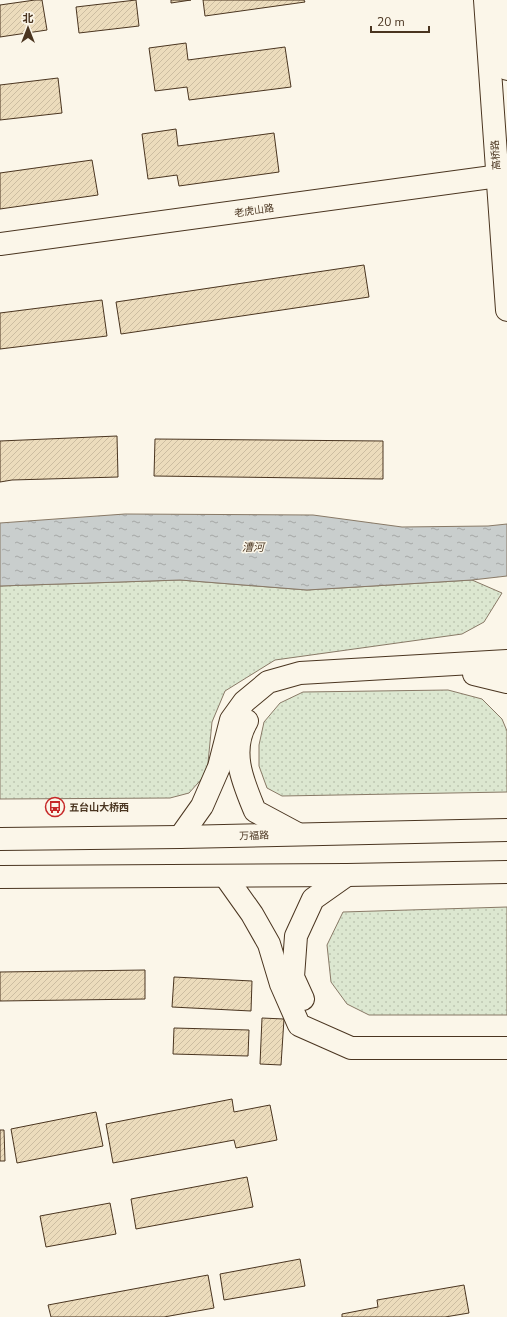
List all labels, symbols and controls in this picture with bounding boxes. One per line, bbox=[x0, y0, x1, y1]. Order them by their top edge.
north arrow bbox=[8, 8, 48, 48]
scale bar bbox=[371, 8, 429, 34]
text: 北 bbox=[23, 11, 34, 26]
text: 20 m bbox=[377, 14, 405, 30]
street label: 高桥路 bbox=[488, 139, 504, 170]
street label: 老虎山路 bbox=[233, 201, 275, 221]
water label: 漕河 bbox=[242, 540, 266, 555]
bus stop icon: 五台山大桥西 bbox=[44, 796, 66, 818]
place label: 五台山大桥西 bbox=[69, 801, 129, 815]
street label: 万福路 bbox=[239, 828, 269, 844]

